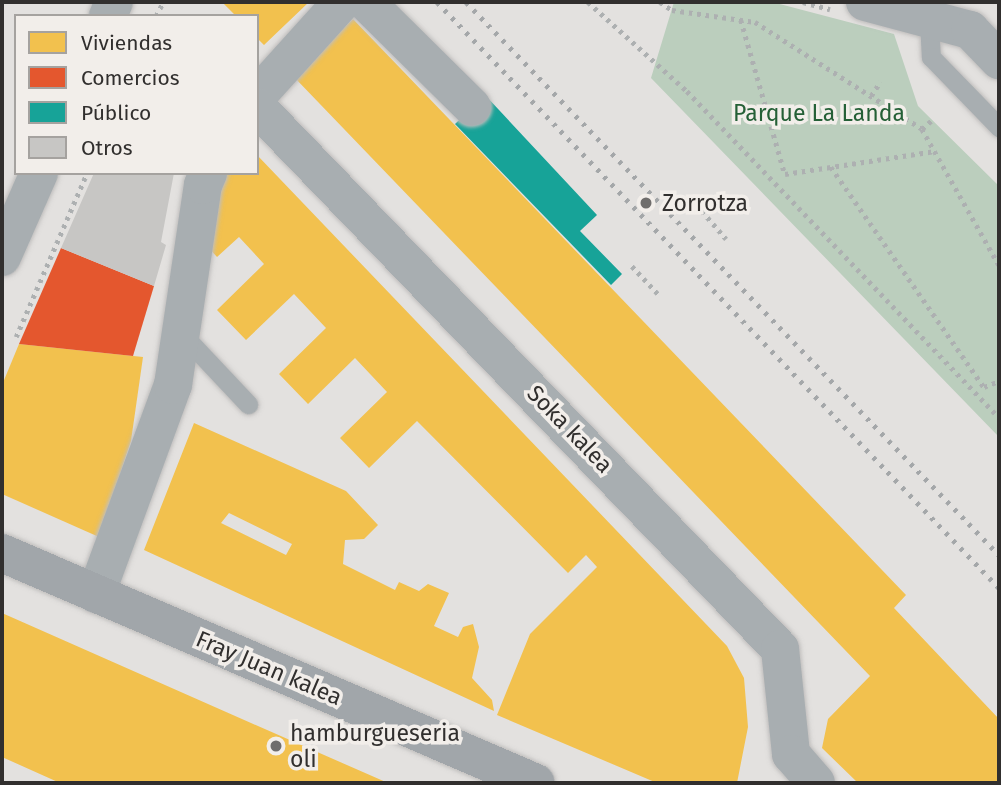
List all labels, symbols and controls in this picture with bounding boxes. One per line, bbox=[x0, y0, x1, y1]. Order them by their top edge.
legend bbox=[14, 14, 259, 175]
text: Viviendas bbox=[81, 30, 172, 56]
text: Comercios bbox=[81, 65, 180, 91]
park label: Parque La Landa bbox=[733, 99, 905, 127]
text: Público bbox=[81, 100, 151, 126]
text: Otros bbox=[81, 135, 133, 161]
place label: Zorrotza bbox=[662, 189, 748, 217]
marker: Zorrotza bbox=[636, 193, 656, 213]
street label: Soka kalea bbox=[521, 379, 619, 479]
street label: Fray Juan kalea bbox=[192, 625, 346, 711]
place label: hamburgueseria oli bbox=[290, 719, 460, 773]
marker: hamburgueseria oli bbox=[268, 738, 284, 754]

